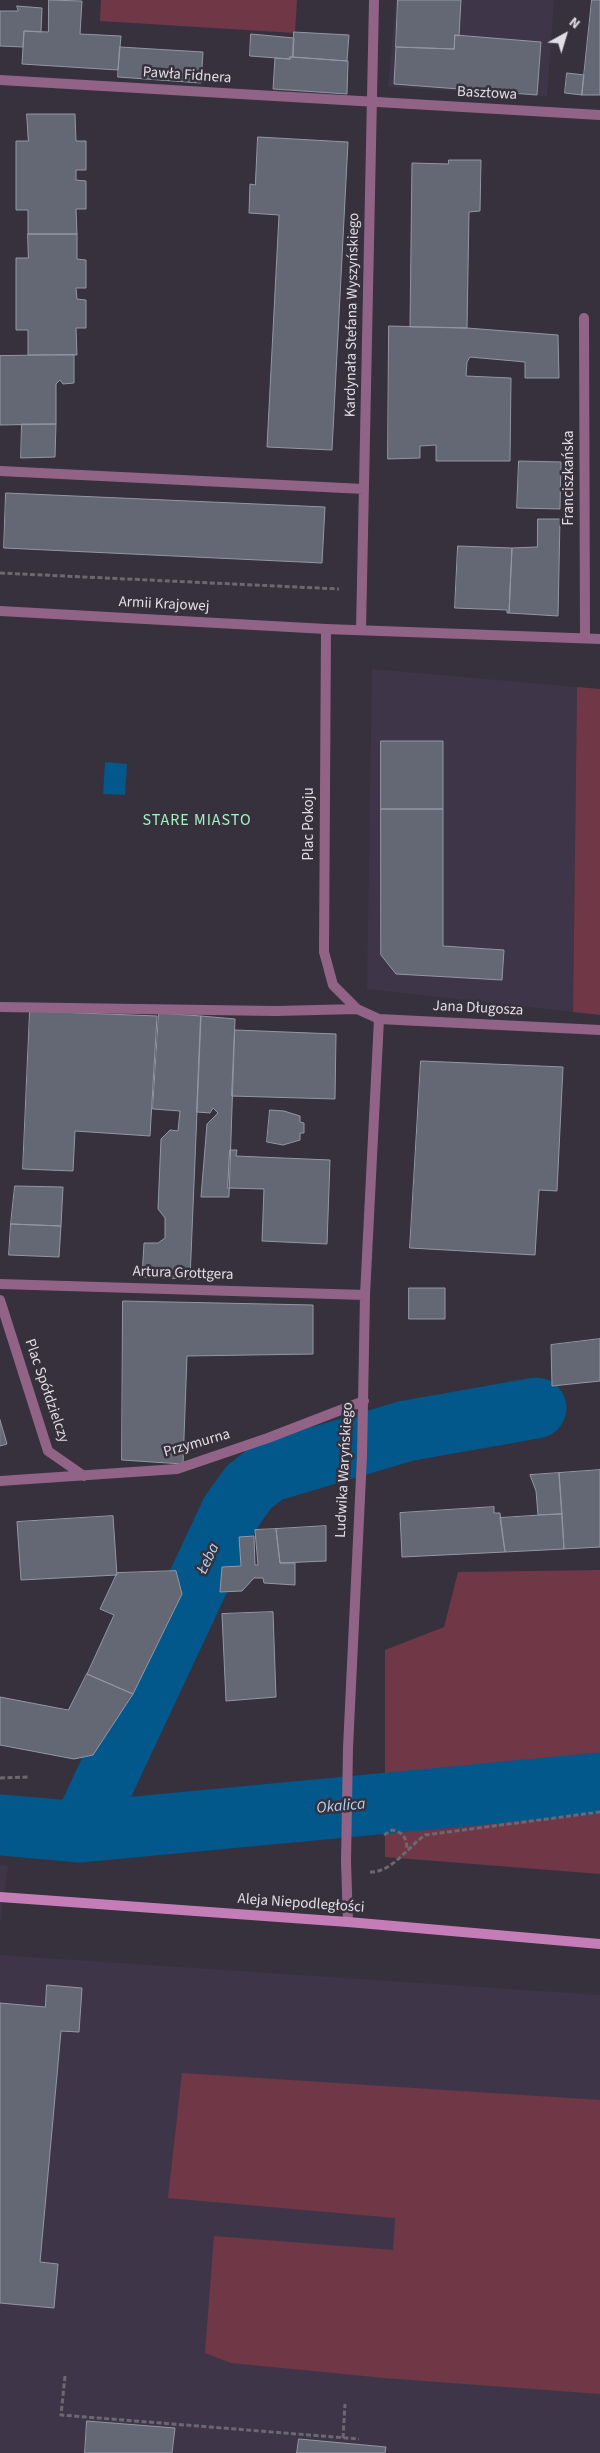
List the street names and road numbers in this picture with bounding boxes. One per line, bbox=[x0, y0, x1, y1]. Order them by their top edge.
street label: Pawła Fidnera bbox=[142, 64, 232, 88]
street label: Basztowa bbox=[456, 83, 518, 105]
street label: Kardynała Stefana Wyszyńskiego bbox=[342, 213, 364, 417]
street label: Franciszkańska bbox=[561, 430, 579, 526]
street label: Armii Krajowej bbox=[118, 594, 210, 616]
street label: Plac Pokoju bbox=[301, 787, 319, 861]
street label: Jana Długosza bbox=[432, 998, 524, 1020]
street label: Artura Grottgera bbox=[132, 1263, 234, 1285]
street label: Plac Spółdzielczy bbox=[20, 1337, 72, 1445]
street label: Ludwika Waryńskiego bbox=[332, 1402, 358, 1538]
street label: Przymurna bbox=[162, 1426, 232, 1462]
street label: Aleja Niepodległości bbox=[237, 1891, 365, 1917]

